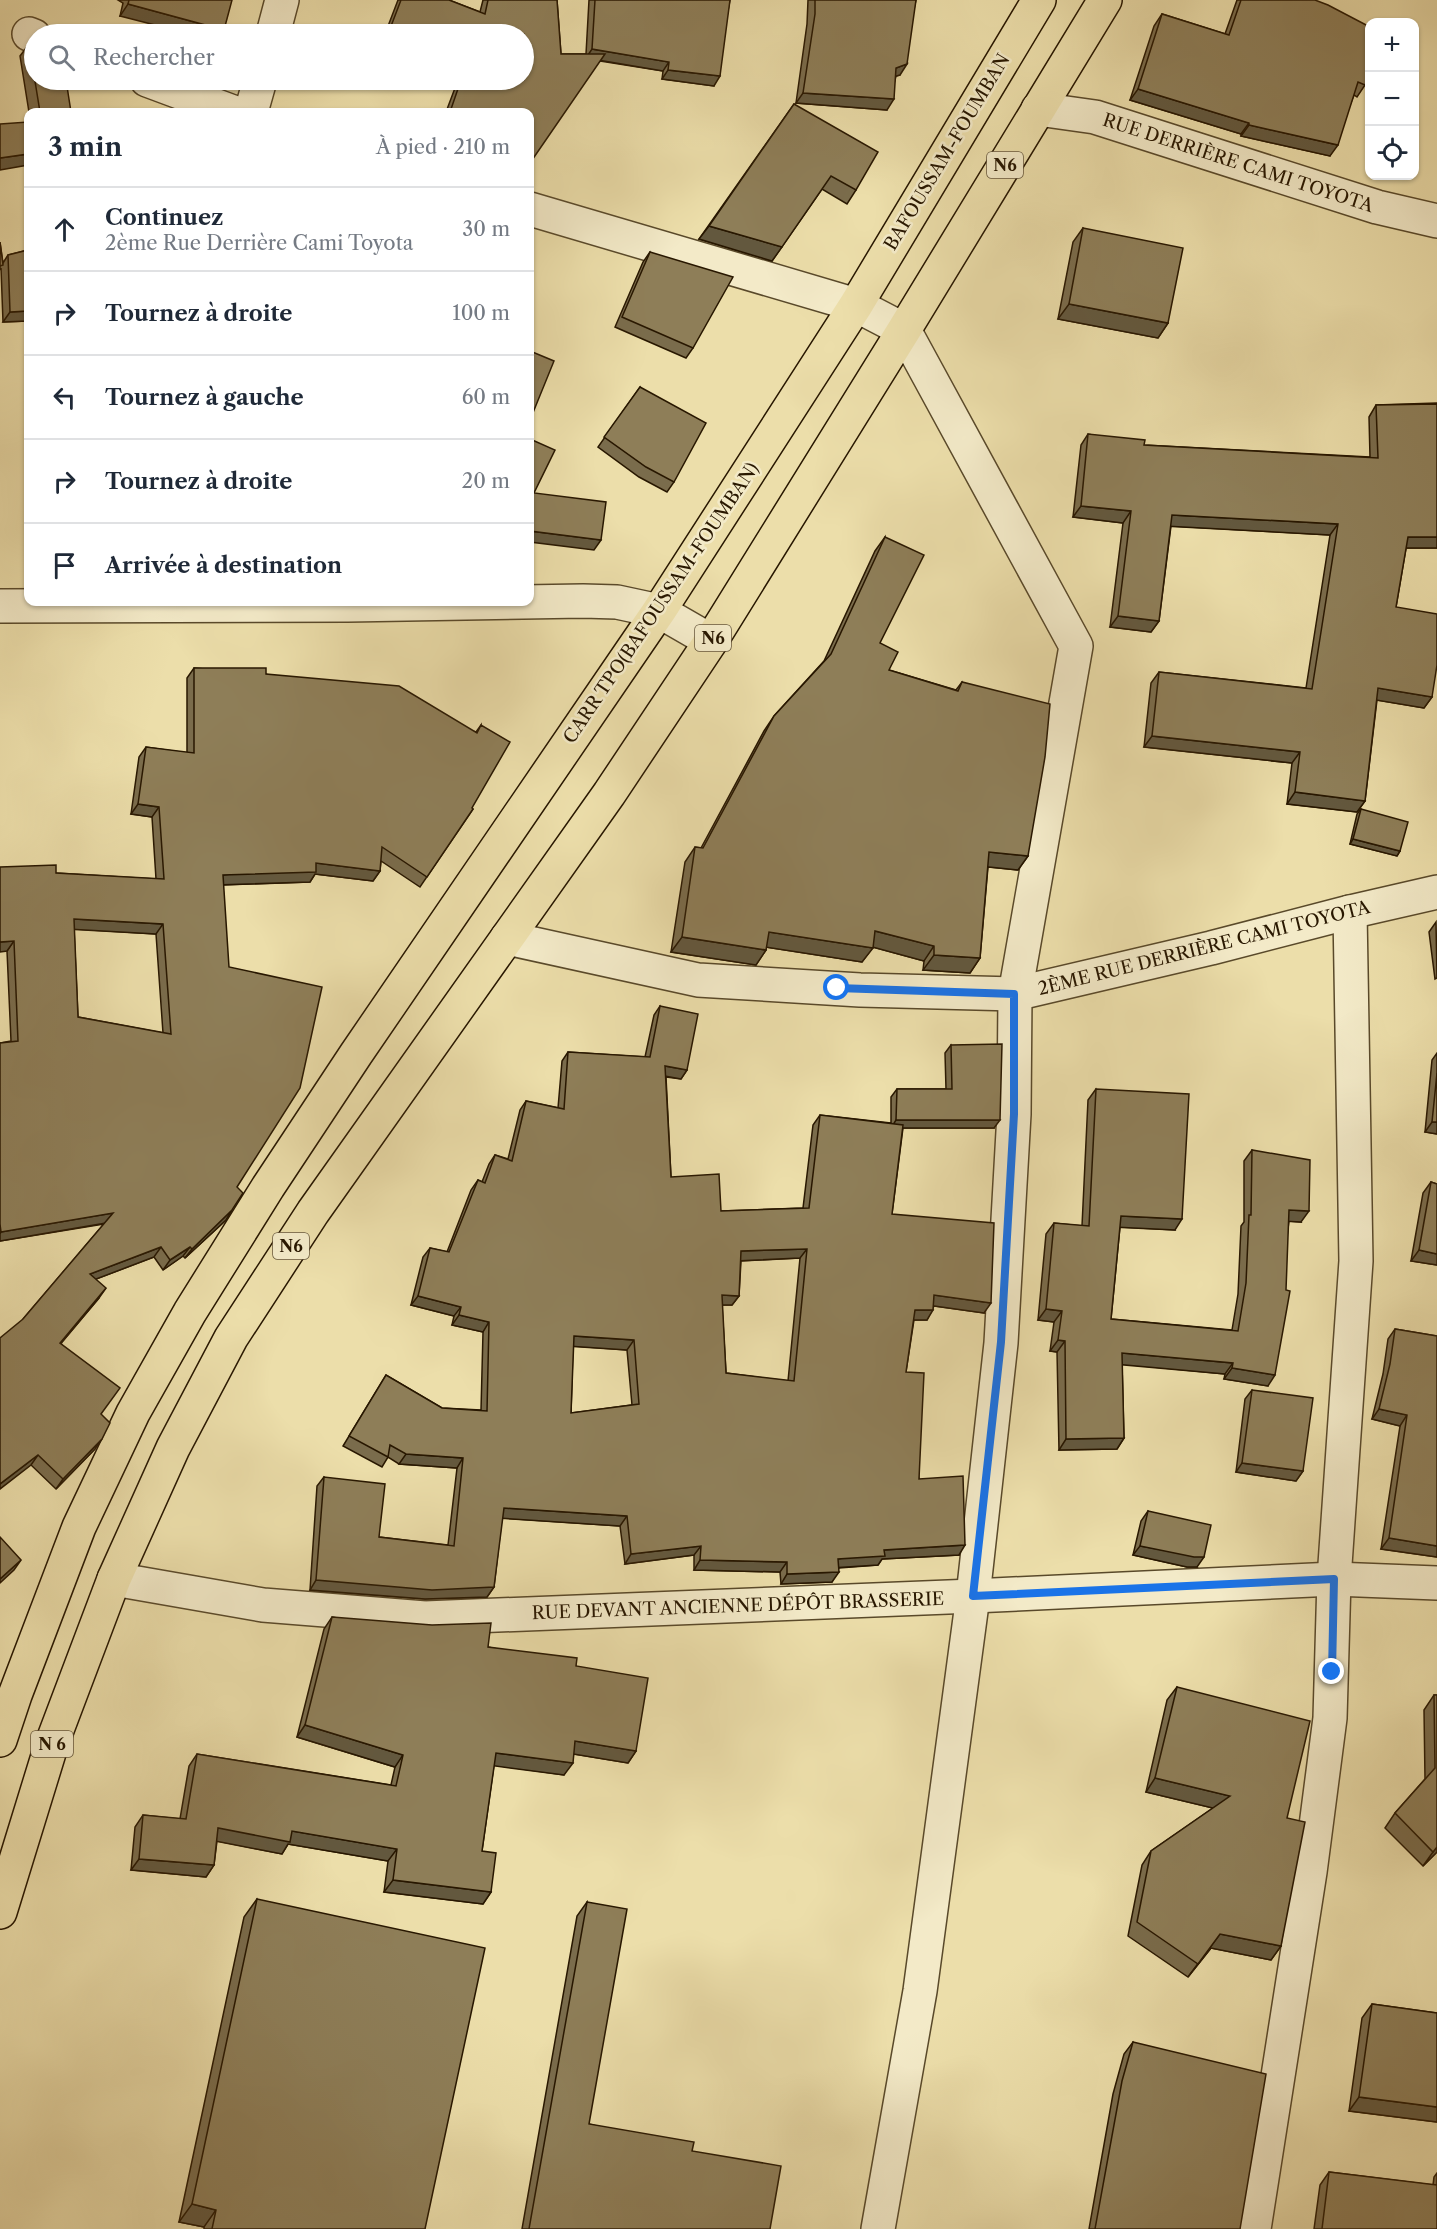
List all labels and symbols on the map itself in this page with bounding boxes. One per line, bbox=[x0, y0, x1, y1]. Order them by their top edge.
street label: BAFOUSSAM-FOUMBAN bbox=[880, 50, 1015, 254]
street label: RUE DERRIÈRE CAMI TOYOTA bbox=[1100, 108, 1377, 217]
road number: N6 bbox=[987, 152, 1023, 178]
street label: CARR TPO(BAFOUSSAM-FOUMBAN) bbox=[559, 458, 763, 748]
road number: N6 bbox=[695, 625, 731, 651]
street label: 2ÈME RUE DERRIÈRE CAMI TOYOTA bbox=[1035, 895, 1373, 1000]
route start bbox=[823, 974, 849, 1000]
road number: N6 bbox=[273, 1233, 309, 1259]
street label: RUE DEVANT ANCIENNE DÉPÔT BRASSERIE bbox=[531, 1587, 945, 1624]
route end bbox=[1318, 1658, 1344, 1684]
road number: N 6 bbox=[31, 1731, 73, 1757]

